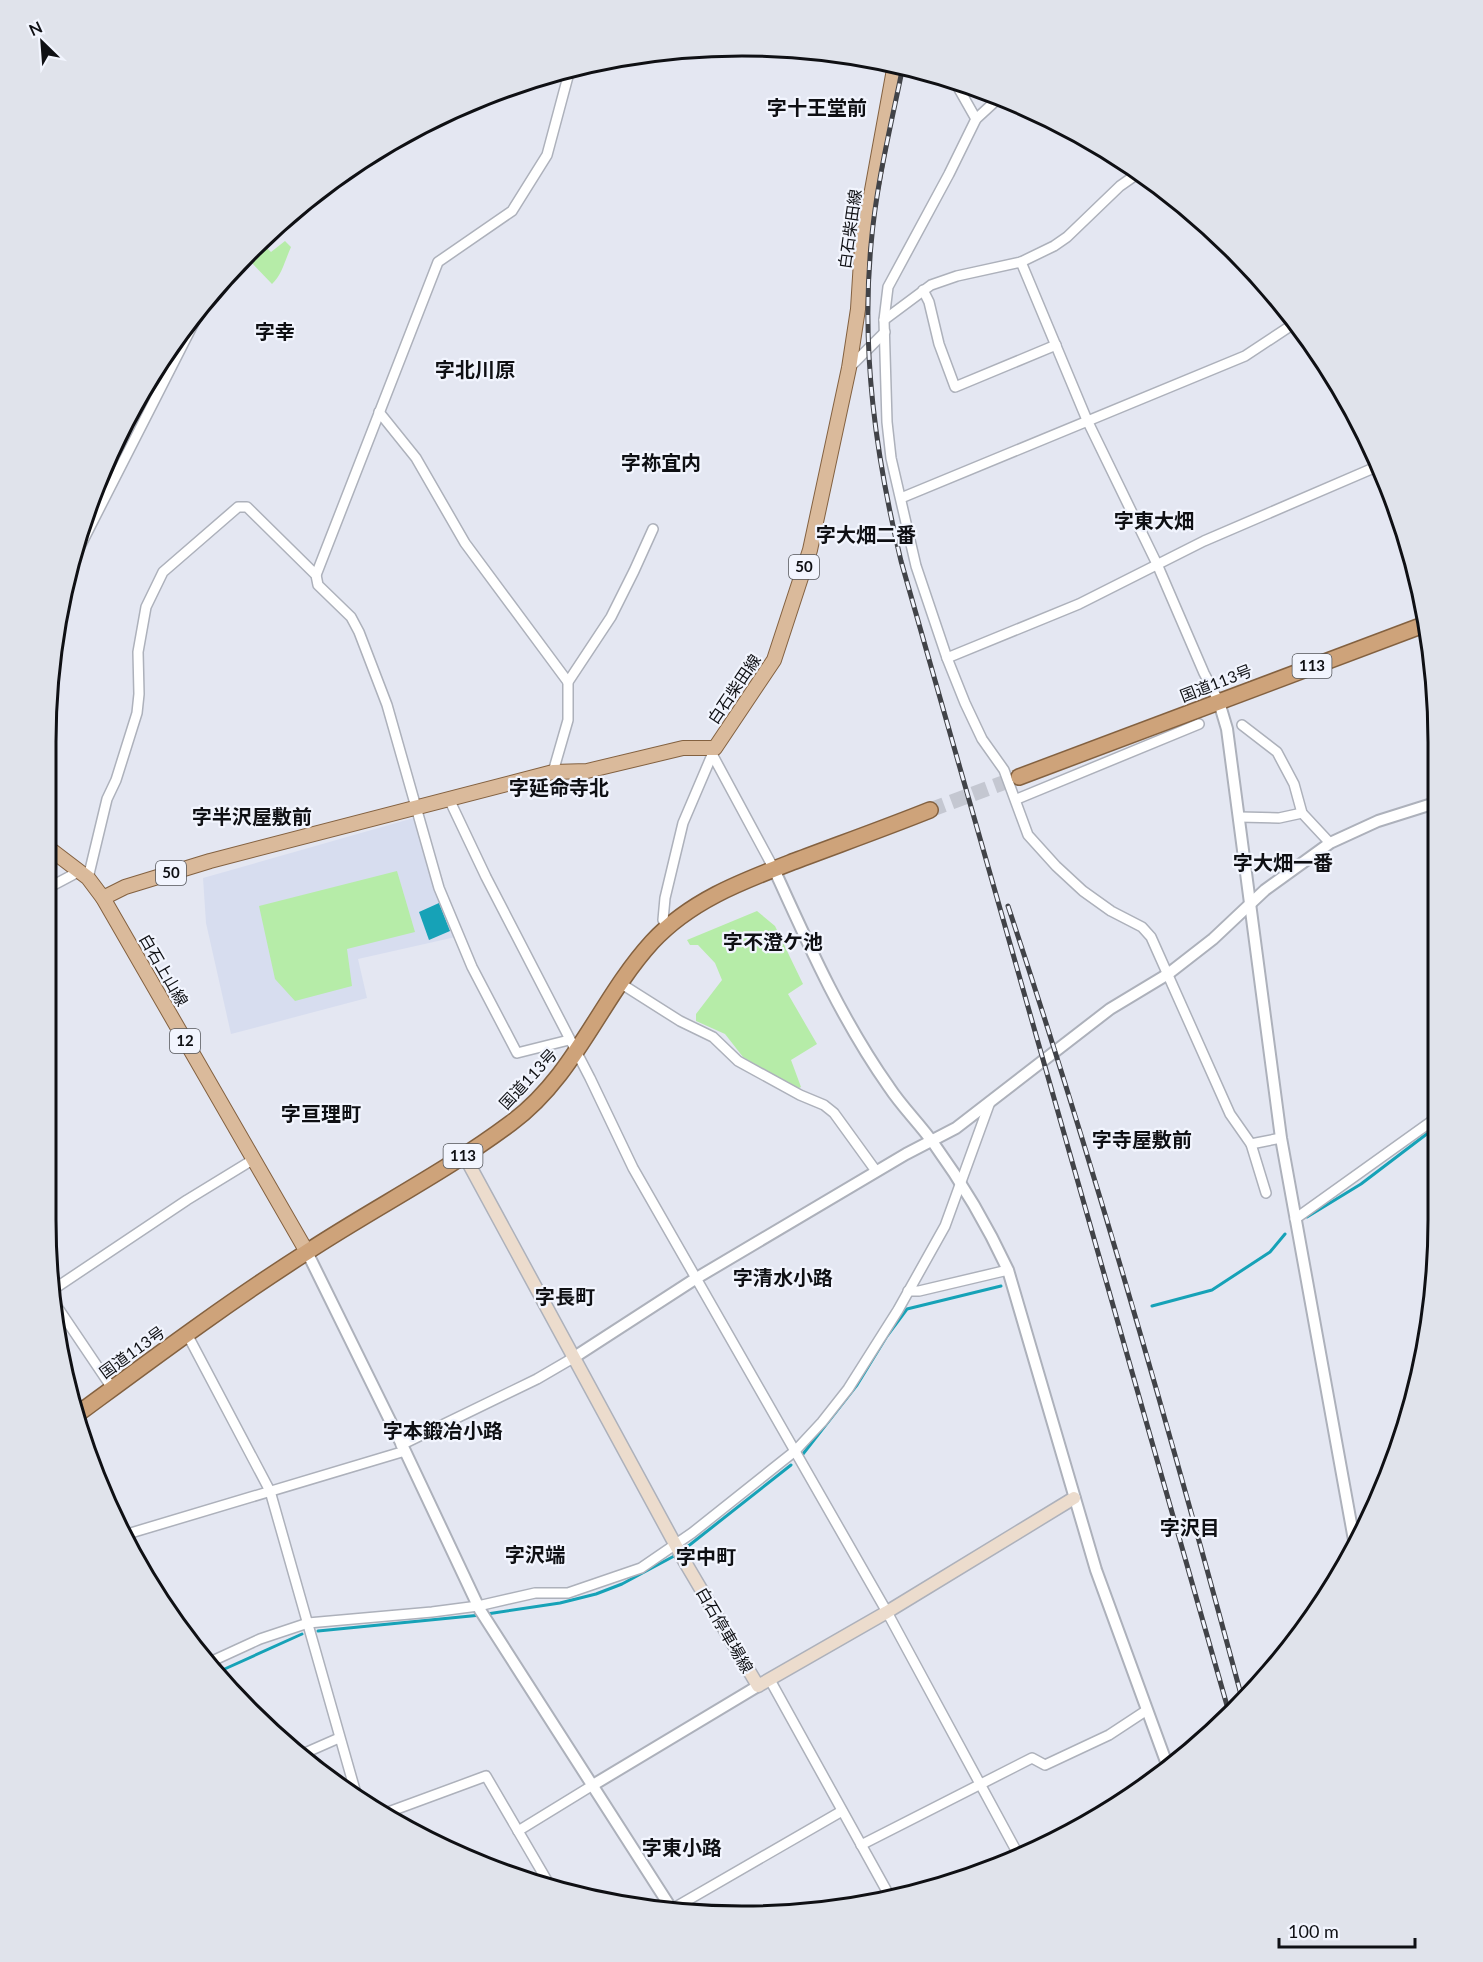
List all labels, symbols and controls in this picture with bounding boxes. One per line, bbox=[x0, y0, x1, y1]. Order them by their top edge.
north arrow bbox=[12, 12, 72, 72]
text: N bbox=[26, 17, 45, 39]
district label: 字十王堂前 bbox=[767, 95, 867, 119]
street label: 白石柴田線 bbox=[835, 188, 864, 270]
district label: 字幸 bbox=[255, 319, 295, 343]
district label: 字北川原 bbox=[435, 357, 515, 381]
district label: 字祢宜内 bbox=[621, 450, 701, 474]
district label: 字東大畑 bbox=[1114, 508, 1194, 532]
district label: 字大畑二番 bbox=[816, 522, 916, 546]
road number: 50 bbox=[789, 555, 819, 579]
street label: 白石柴田線 bbox=[703, 650, 764, 727]
road number: 113 bbox=[1292, 654, 1332, 678]
street label: 国道113号 bbox=[1177, 660, 1255, 705]
district label: 字延命寺北 bbox=[509, 775, 609, 799]
district label: 字半沢屋敷前 bbox=[192, 804, 312, 828]
district label: 字大畑一番 bbox=[1233, 850, 1333, 874]
road number: 50 bbox=[156, 861, 186, 885]
district label: 字不澄ケ池 bbox=[723, 929, 823, 953]
street label: 白石上山線 bbox=[136, 930, 193, 1009]
road number: 12 bbox=[170, 1029, 200, 1053]
street label: 国道113号 bbox=[495, 1044, 560, 1113]
district label: 字亘理町 bbox=[281, 1101, 361, 1125]
district label: 字寺屋敷前 bbox=[1092, 1127, 1192, 1151]
road number: 113 bbox=[444, 1144, 482, 1168]
district label: 字清水小路 bbox=[733, 1265, 833, 1289]
district label: 字長町 bbox=[535, 1284, 595, 1308]
street label: 国道113号 bbox=[95, 1322, 168, 1382]
district label: 字本鍛冶小路 bbox=[383, 1418, 503, 1442]
district label: 字沢目 bbox=[1160, 1515, 1220, 1539]
district label: 字沢端 bbox=[505, 1542, 565, 1566]
district label: 字中町 bbox=[676, 1544, 736, 1568]
street label: 白石停車場線 bbox=[693, 1583, 758, 1676]
district label: 字東小路 bbox=[642, 1835, 722, 1859]
scale bar bbox=[1279, 1911, 1416, 1949]
text: 100 m bbox=[1288, 1920, 1339, 1942]

